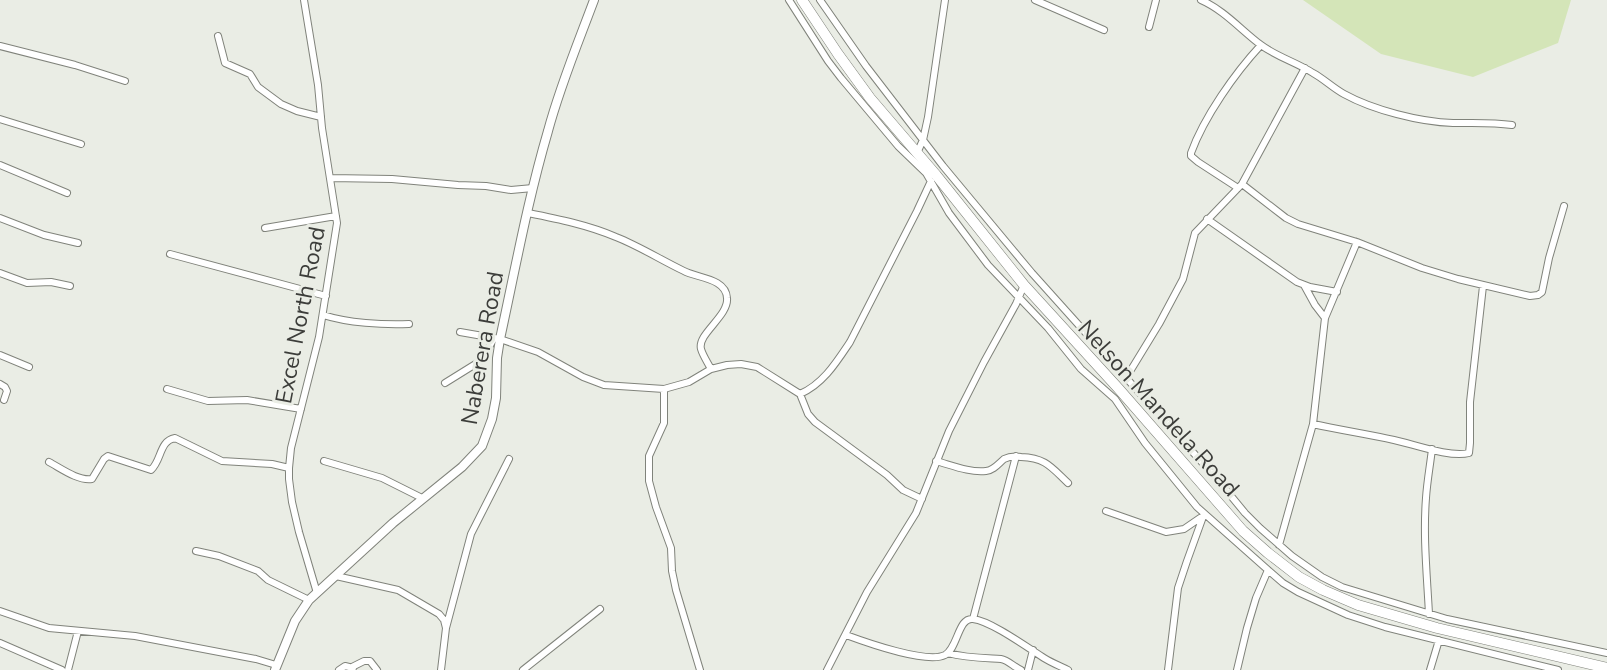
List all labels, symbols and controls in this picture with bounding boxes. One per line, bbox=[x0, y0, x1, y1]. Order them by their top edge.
street label: Excel North Road bbox=[268, 224, 333, 406]
street label: Naberera Road bbox=[454, 269, 511, 427]
street label: Nelson Mandela Road bbox=[1071, 313, 1246, 503]

